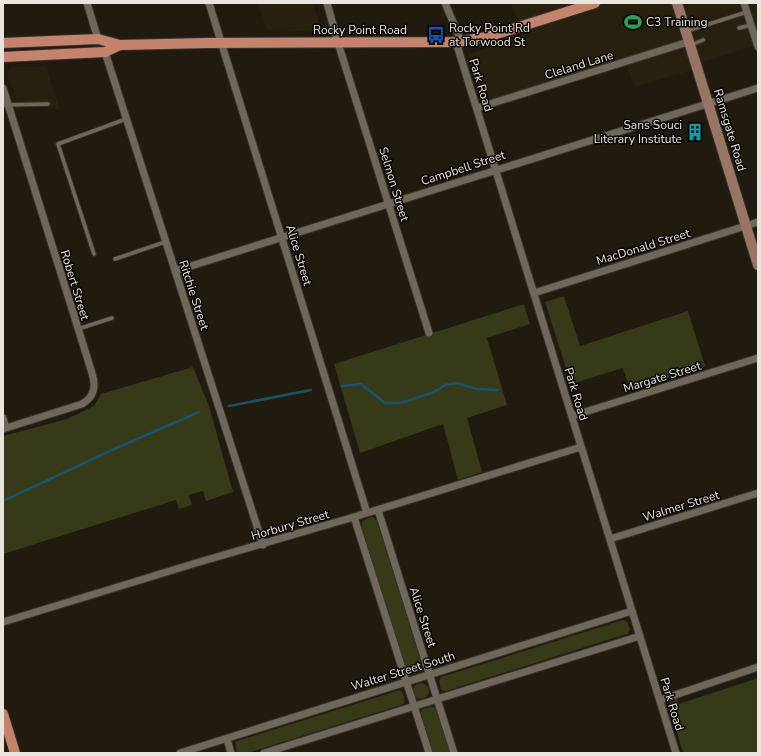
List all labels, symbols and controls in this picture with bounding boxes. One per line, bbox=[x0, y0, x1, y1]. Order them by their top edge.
sports icon: C3 Training bbox=[623, 12, 643, 32]
place label: C3 Training bbox=[646, 14, 708, 30]
place label: Rocky Point Rd at Torwood St bbox=[449, 20, 530, 50]
street label: Rocky Point Road bbox=[313, 22, 407, 38]
bus stop icon: Rocky Point Rd at Torwood St bbox=[426, 25, 446, 45]
street label: Cleland Lane bbox=[543, 47, 615, 83]
street label: Park Road bbox=[465, 56, 497, 114]
street label: Ramsgate Road bbox=[710, 87, 750, 173]
place label: Sans Souci Literary Institute bbox=[594, 117, 682, 147]
building icon: Sans Souci Literary Institute bbox=[685, 122, 705, 142]
street label: Selmon Street bbox=[375, 145, 413, 224]
street label: Campbell Street bbox=[419, 147, 508, 189]
street label: Alice Street bbox=[282, 223, 316, 288]
street label: MacDonald Street bbox=[594, 225, 693, 269]
street label: Robert Street bbox=[57, 248, 93, 323]
street label: Ritchie Street bbox=[175, 258, 213, 333]
street label: Margate Street bbox=[621, 357, 704, 396]
street label: Park Road bbox=[560, 365, 592, 423]
street label: Walmer Street bbox=[641, 487, 722, 525]
street label: Horbury Street bbox=[249, 506, 332, 544]
street label: Alice Street bbox=[406, 585, 441, 650]
street label: Walter Street South bbox=[349, 648, 457, 694]
street label: Park Road bbox=[656, 675, 688, 733]

